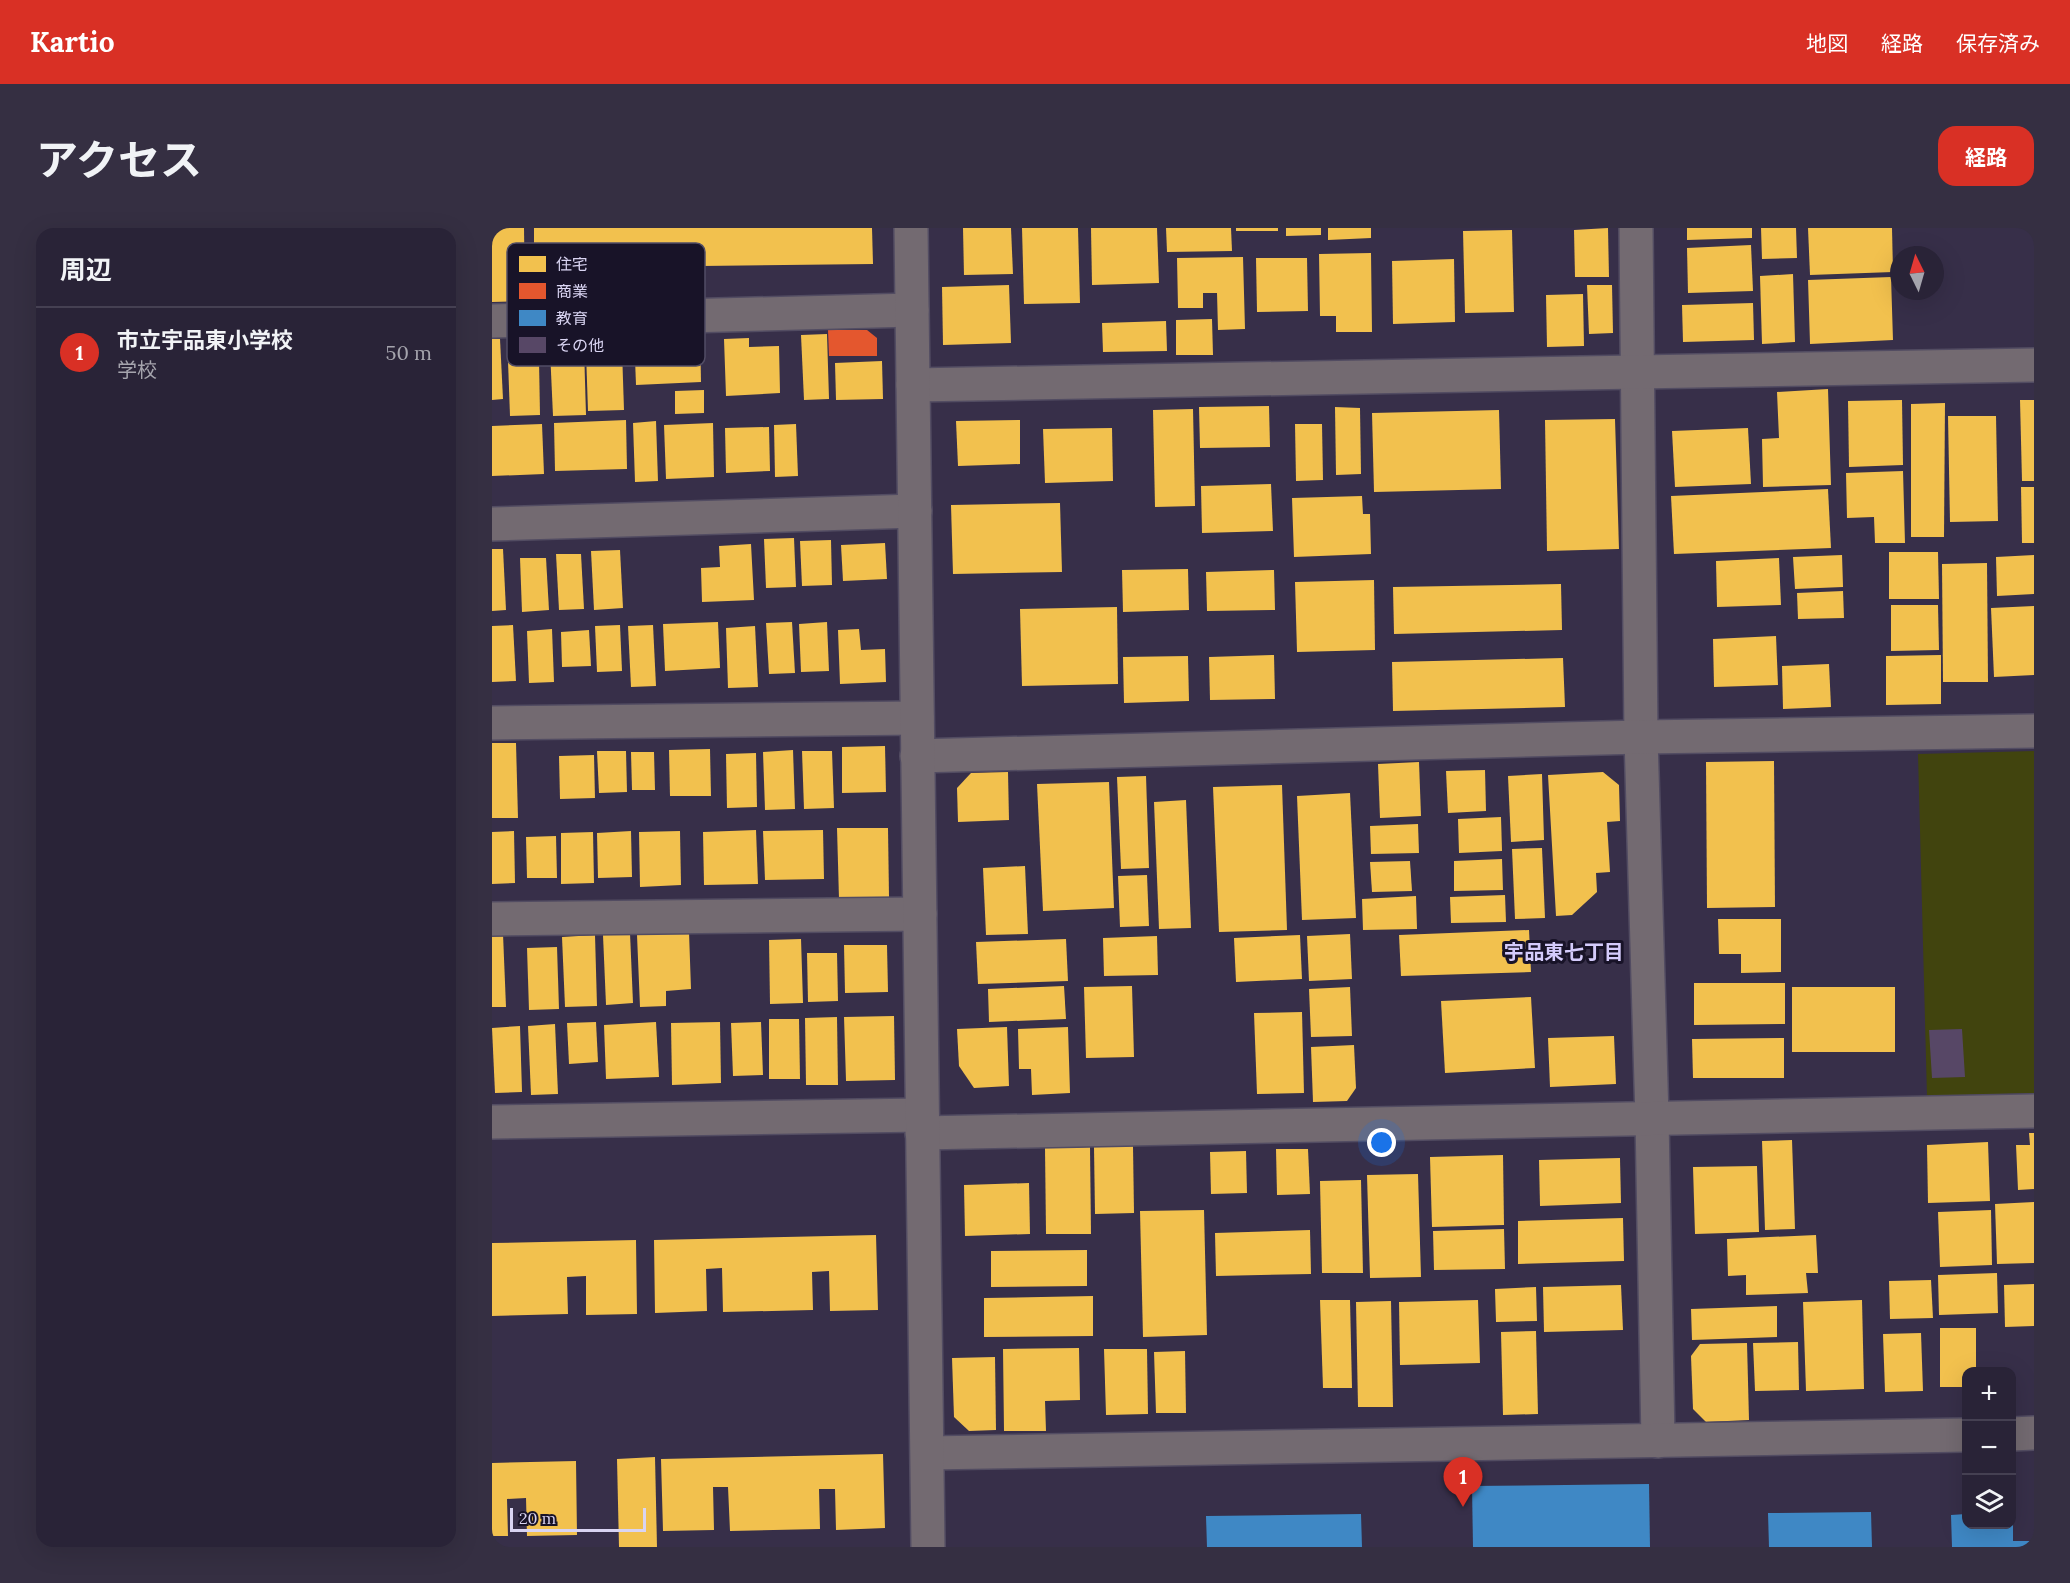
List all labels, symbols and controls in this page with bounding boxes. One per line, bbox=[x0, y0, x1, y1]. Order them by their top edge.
text: Kartio bbox=[30, 24, 114, 60]
text: 地図 bbox=[1806, 30, 1848, 57]
text: 経路 bbox=[1881, 30, 1923, 57]
text: 保存済み bbox=[1956, 30, 2040, 57]
button: 経路 bbox=[1938, 126, 2034, 186]
text: アクセス bbox=[36, 133, 202, 187]
legend bbox=[507, 243, 705, 366]
north arrow bbox=[1890, 246, 1944, 300]
text: 周辺 bbox=[60, 253, 112, 286]
text: 住宅 bbox=[556, 254, 588, 274]
text: 商業 bbox=[556, 281, 588, 301]
text: 教育 bbox=[556, 308, 588, 328]
text: 市立宇品東小学校 bbox=[117, 326, 293, 354]
text: その他 bbox=[556, 335, 604, 355]
text: 1 bbox=[75, 340, 84, 365]
text: 50 m bbox=[386, 340, 432, 365]
text: 学校 bbox=[117, 357, 157, 382]
district label: 宇品東七丁目 bbox=[1504, 939, 1624, 964]
your location bbox=[1367, 1128, 1396, 1157]
map controls bbox=[1962, 1367, 2016, 1529]
button: + bbox=[1962, 1367, 2016, 1421]
button: − bbox=[1962, 1421, 2016, 1475]
pin: 1 bbox=[1444, 1458, 1482, 1507]
button: layers bbox=[1962, 1475, 2016, 1529]
scale bar bbox=[510, 1505, 646, 1532]
text: 20 m bbox=[519, 1508, 556, 1528]

